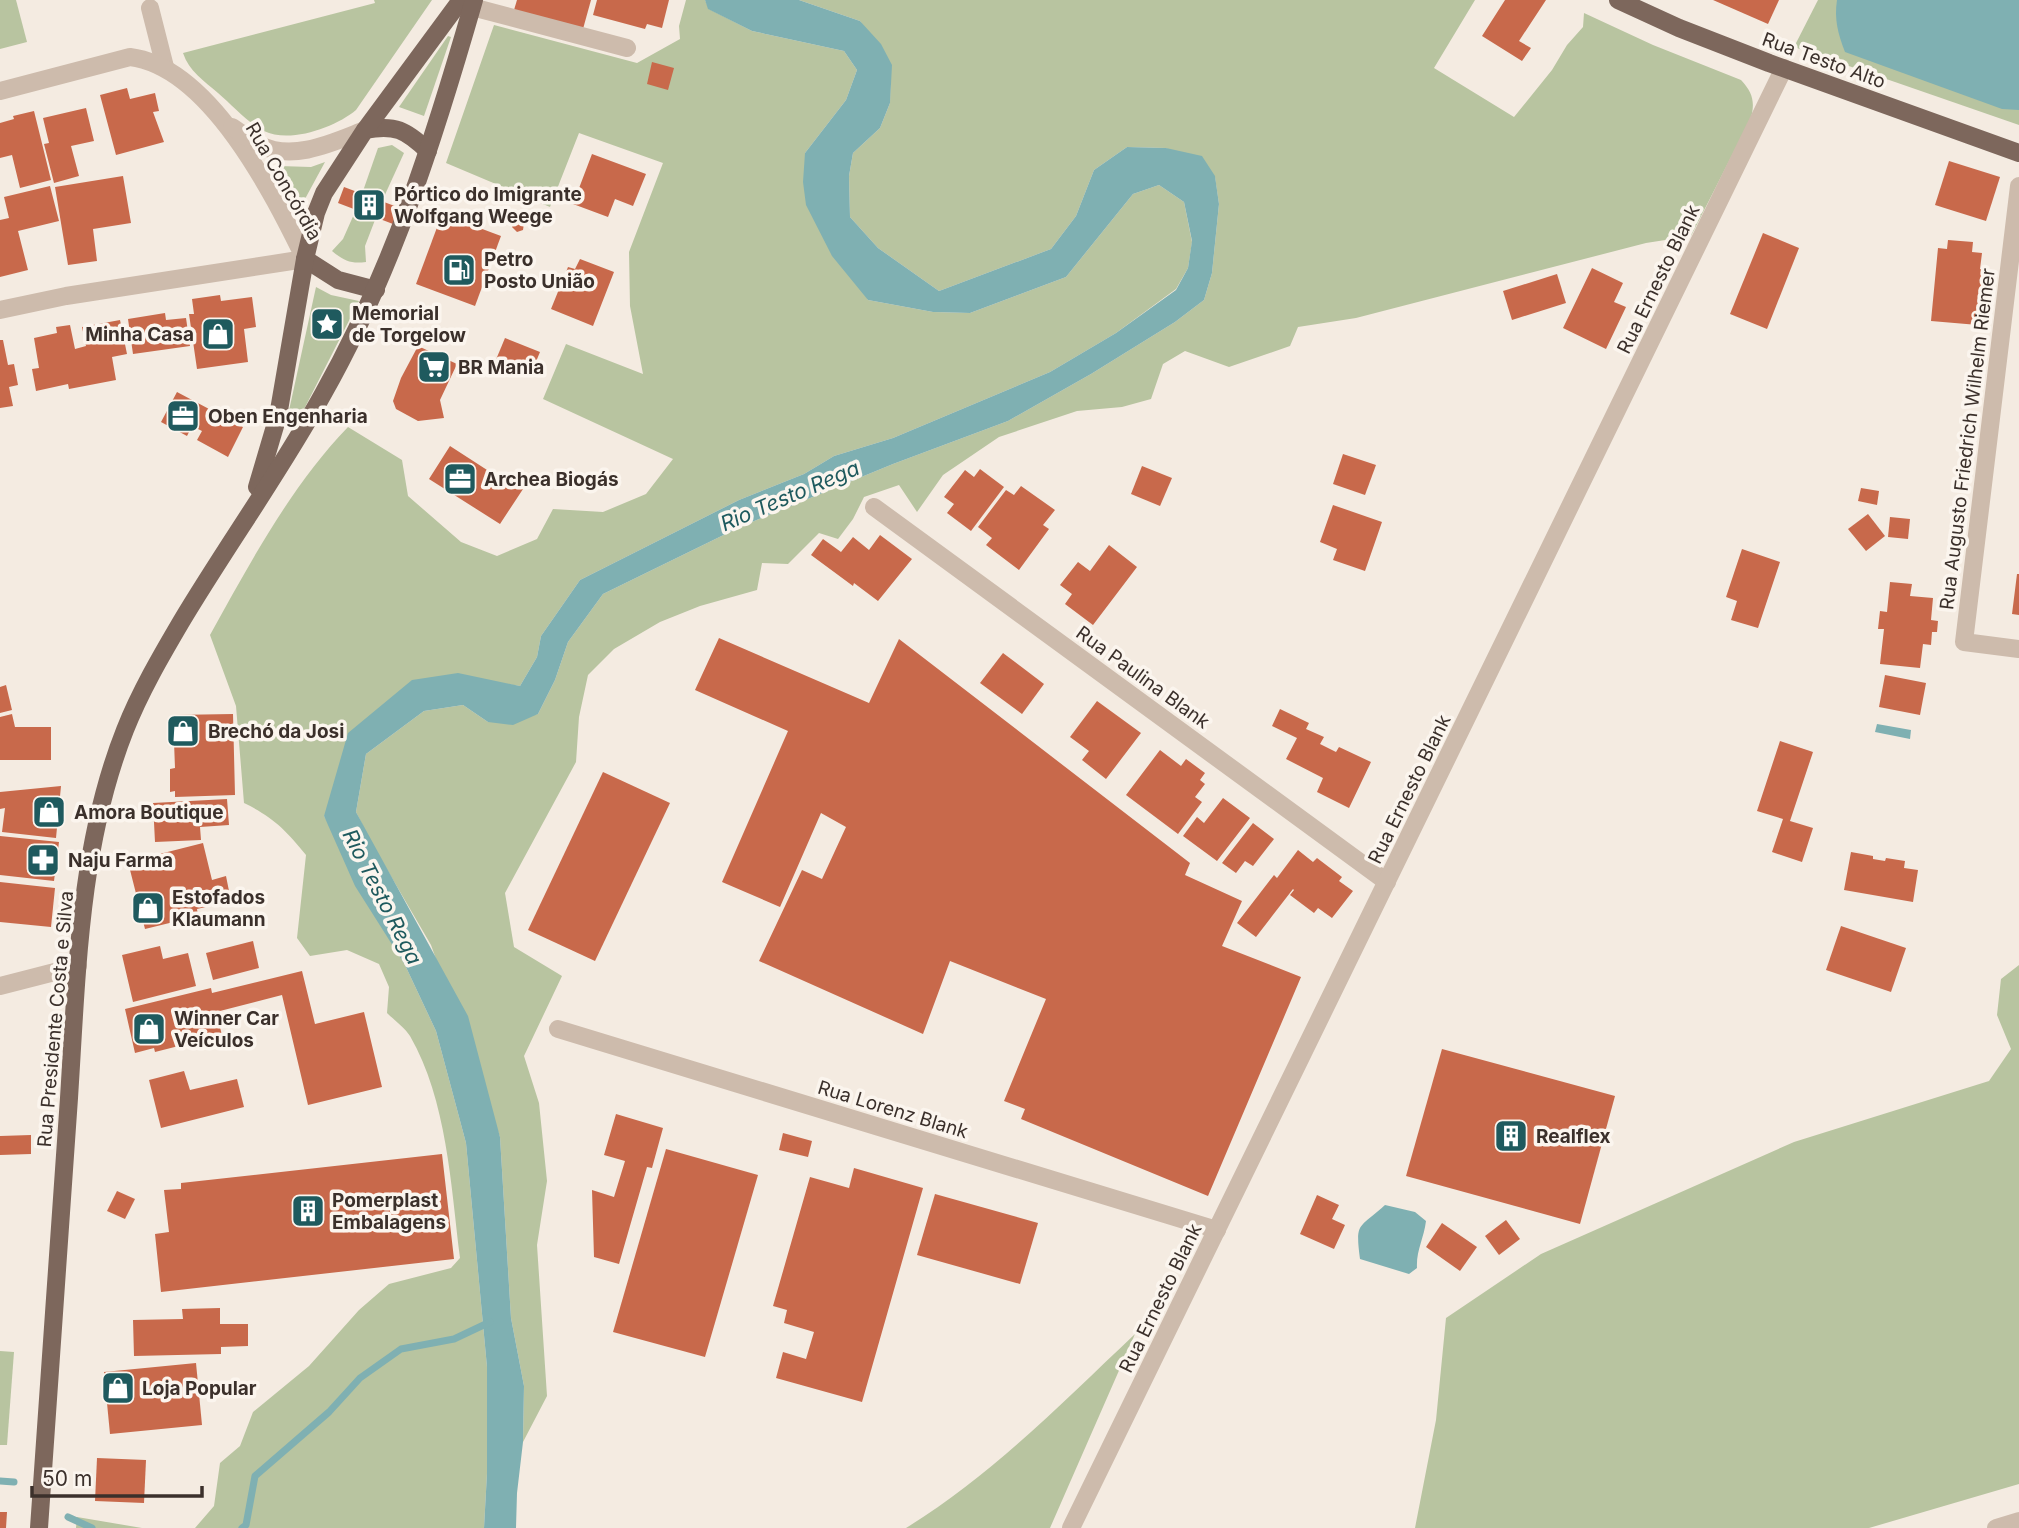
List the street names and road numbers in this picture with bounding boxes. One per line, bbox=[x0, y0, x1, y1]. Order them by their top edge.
street label: Rua Testo Alto bbox=[1759, 28, 1889, 93]
street label: Rua Concórdia bbox=[241, 118, 327, 244]
street label: Rua Ernesto Blank bbox=[1612, 201, 1705, 357]
street label: Rua Augusto Friedrich Wilhelm Riemer bbox=[1935, 267, 2000, 611]
street label: Rua Paulina Blank bbox=[1072, 621, 1214, 734]
street label: Rua Ernesto Blank bbox=[1363, 711, 1456, 867]
street label: Rua Presidente Costa e Silva bbox=[33, 890, 78, 1148]
street label: Rua Lorenz Blank bbox=[815, 1076, 971, 1143]
street label: Rua Ernesto Blank bbox=[1114, 1220, 1207, 1376]

